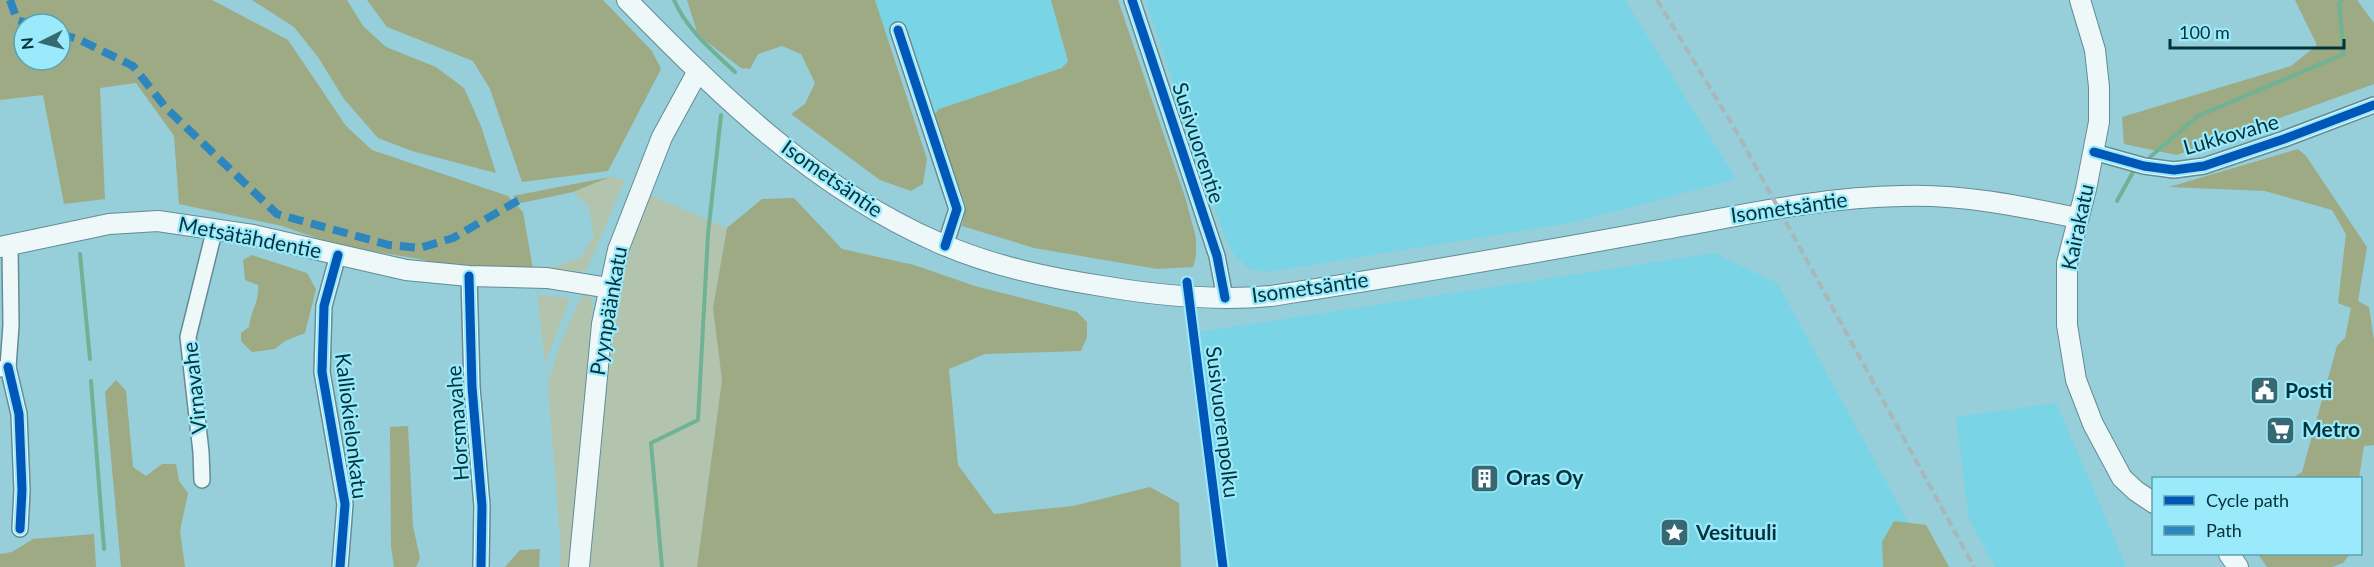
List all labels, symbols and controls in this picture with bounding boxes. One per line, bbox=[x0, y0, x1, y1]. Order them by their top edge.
north arrow bbox=[12, 12, 72, 72]
scale bar bbox=[2170, 12, 2344, 50]
text: 100 m bbox=[2179, 21, 2230, 43]
text: N bbox=[16, 36, 37, 51]
street label: Susivuorentie bbox=[1168, 79, 1231, 206]
street label: Lukkovahe bbox=[2180, 108, 2281, 159]
street label: Isometsäntie bbox=[778, 134, 888, 222]
street label: Kairakatu bbox=[2055, 181, 2098, 272]
street label: Isometsäntie bbox=[1729, 186, 1849, 227]
street label: Metsätähdentie bbox=[177, 210, 324, 263]
street label: Pyynpäänkatu bbox=[584, 244, 631, 377]
street label: Isometsäntie bbox=[1250, 266, 1370, 307]
street label: Virnavahe bbox=[176, 341, 211, 436]
street label: Susivuorenpolku bbox=[1202, 345, 1245, 499]
street label: Kalliokielonkatu bbox=[331, 351, 374, 500]
street label: Horsmavahe bbox=[440, 365, 473, 482]
public building icon: Posti bbox=[2248, 375, 2280, 407]
place label: Posti bbox=[2285, 377, 2332, 402]
supermarket icon: Metro bbox=[2265, 414, 2297, 446]
place label: Metro bbox=[2302, 416, 2360, 441]
building icon: Oras Oy bbox=[1469, 462, 1501, 494]
place label: Oras Oy bbox=[1506, 464, 1584, 489]
legend bbox=[2152, 477, 2362, 555]
text: Cycle path bbox=[2206, 489, 2289, 511]
place icon: Vesituuli bbox=[1659, 517, 1691, 549]
place label: Vesituuli bbox=[1695, 519, 1777, 544]
text: Path bbox=[2206, 519, 2242, 541]

